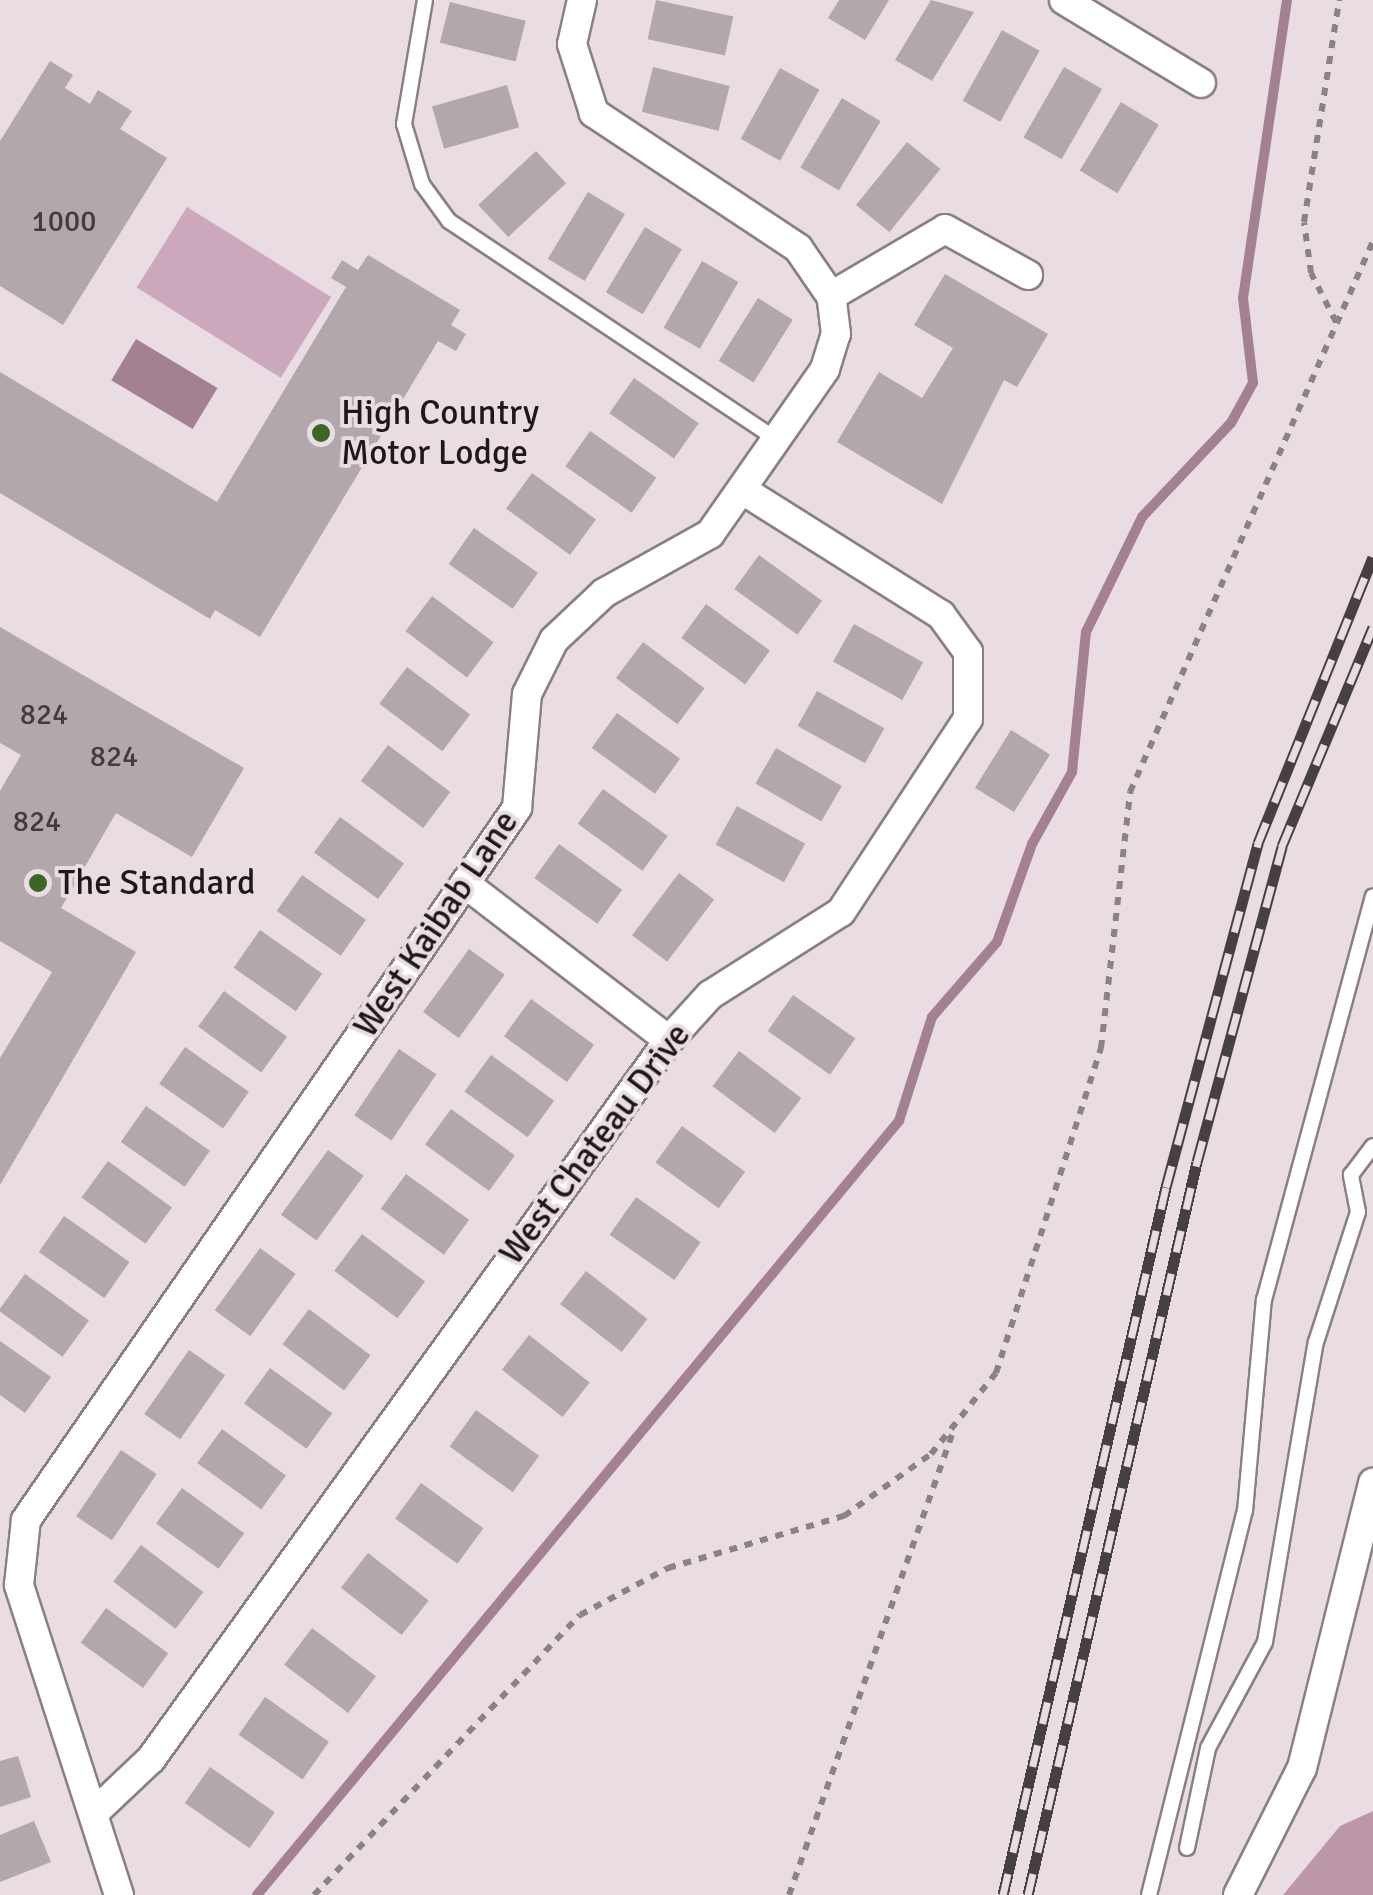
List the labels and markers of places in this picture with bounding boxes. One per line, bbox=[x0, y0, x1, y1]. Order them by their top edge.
place label: High Country Motor Lodge bbox=[341, 392, 539, 474]
marker: High Country Motor Lodge bbox=[310, 422, 332, 444]
place label: The Standard bbox=[58, 862, 255, 904]
marker: The Standard bbox=[27, 872, 49, 894]

